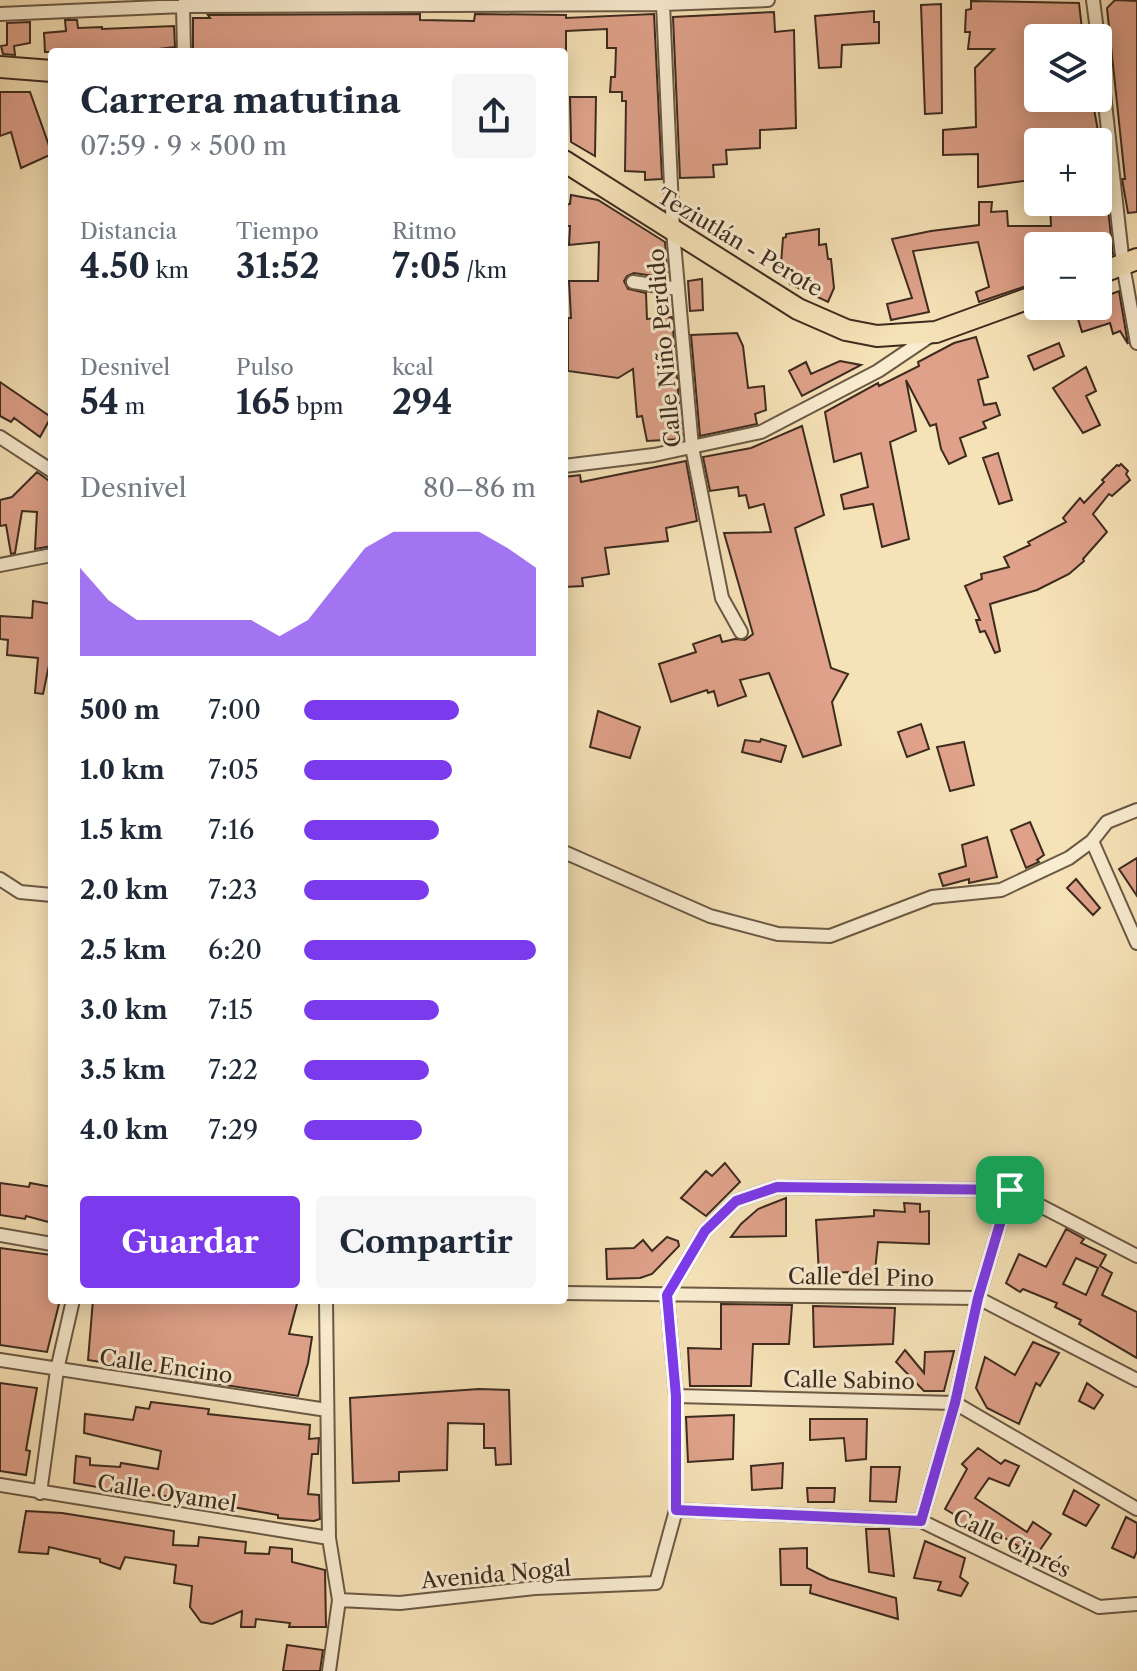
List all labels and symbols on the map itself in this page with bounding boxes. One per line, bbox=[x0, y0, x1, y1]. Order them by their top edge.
street label: Teziutlán - Perote bbox=[652, 182, 828, 303]
street label: Calle Niño Perdido bbox=[642, 247, 687, 449]
pin bbox=[976, 1156, 1044, 1224]
street label: Calle del Pino bbox=[788, 1263, 934, 1292]
street label: Calle Encino bbox=[98, 1344, 234, 1389]
street label: Calle Sabino bbox=[783, 1366, 915, 1395]
street label: Calle Oyamel bbox=[95, 1469, 239, 1518]
street label: Calle Ciprés bbox=[948, 1503, 1075, 1584]
street label: Avenida Nogal bbox=[419, 1554, 573, 1595]

